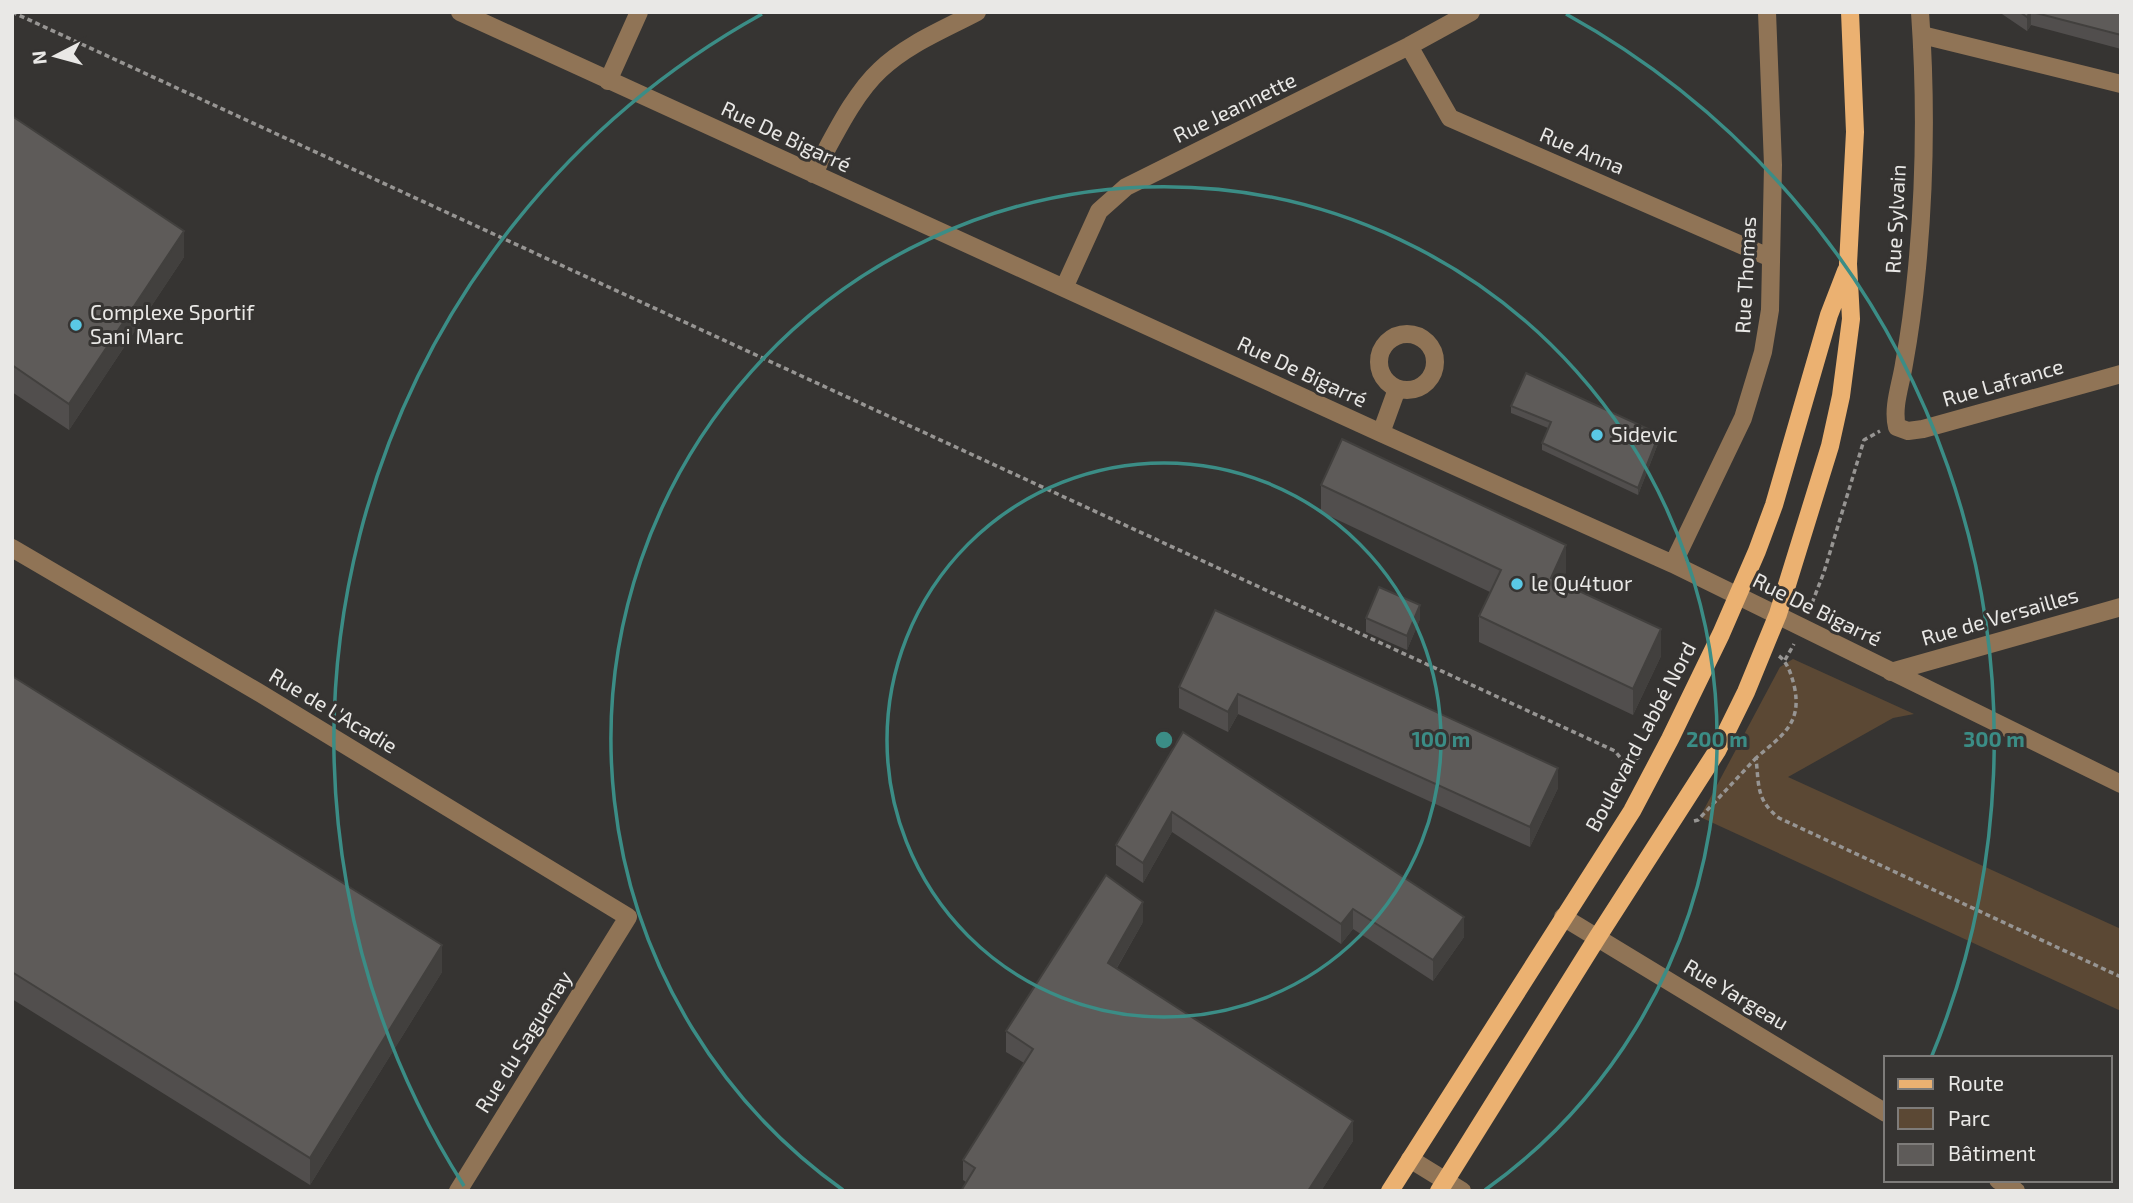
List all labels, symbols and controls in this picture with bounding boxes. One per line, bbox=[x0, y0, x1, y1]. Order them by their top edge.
north arrow bbox=[21, 21, 91, 91]
text: N bbox=[26, 50, 51, 66]
street label: Rue Jeannette bbox=[1169, 66, 1300, 147]
street label: Rue De Bigarré bbox=[718, 95, 855, 177]
street label: Rue Anna bbox=[1537, 121, 1629, 179]
street label: Rue Sylvain bbox=[1879, 164, 1910, 274]
street label: Rue Thomas bbox=[1729, 216, 1760, 334]
place label: Complexe Sportif Sani Marc bbox=[90, 299, 255, 348]
marker: Complexe Sportif Sani Marc bbox=[68, 317, 84, 333]
street label: Rue De Bigarré bbox=[1234, 330, 1371, 412]
street label: Rue Lafrance bbox=[1939, 352, 2066, 411]
place label: Sidevic bbox=[1611, 421, 1678, 446]
marker: Sidevic bbox=[1589, 427, 1605, 443]
street label: Rue De Bigarré bbox=[1749, 567, 1886, 651]
place label: le Qu4tuor bbox=[1531, 570, 1633, 596]
marker: le Qu4tuor bbox=[1509, 576, 1525, 592]
street label: Rue de Versailles bbox=[1918, 581, 2081, 650]
street label: Boulevard Labbé Nord bbox=[1579, 637, 1700, 835]
street label: Rue de L'Acadie bbox=[265, 662, 402, 758]
text: 100 m bbox=[1412, 726, 1470, 751]
text: 200 m bbox=[1686, 726, 1748, 751]
text: 300 m bbox=[1963, 726, 2025, 751]
centre of rings bbox=[1152, 728, 1176, 752]
street label: Rue Yargeau bbox=[1680, 953, 1794, 1035]
street label: Rue du Saguenay bbox=[469, 966, 576, 1117]
legend bbox=[1884, 1056, 2112, 1182]
text: Route bbox=[1948, 1070, 2004, 1095]
text: Parc bbox=[1948, 1105, 1990, 1130]
text: Bâtiment bbox=[1948, 1140, 2036, 1165]

